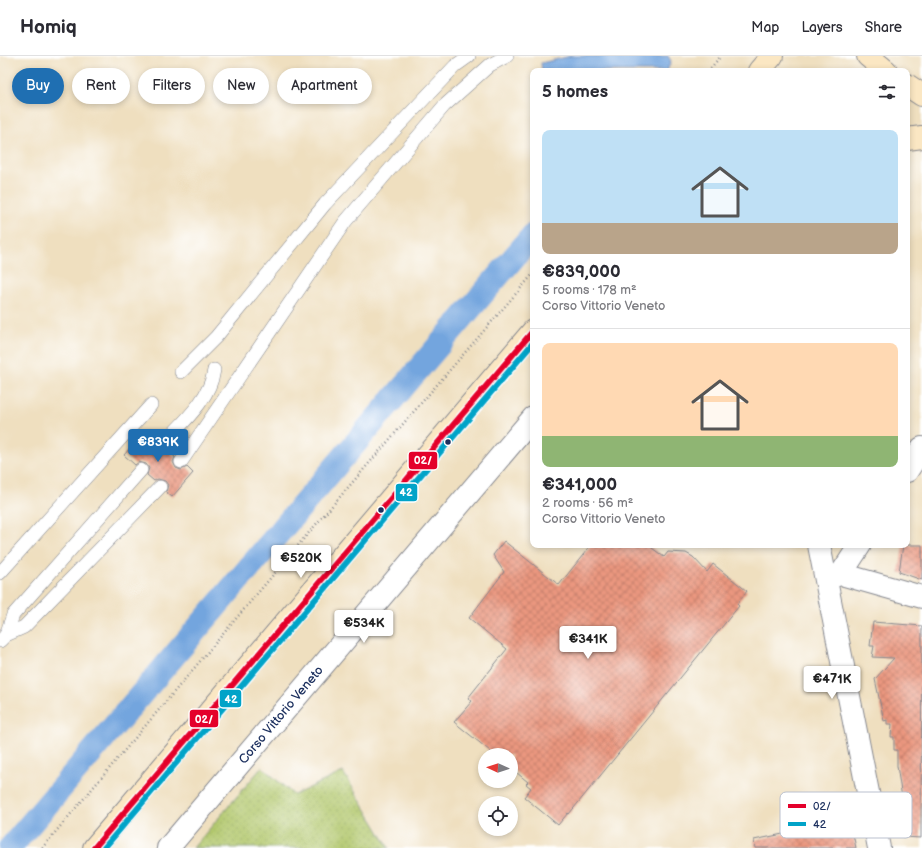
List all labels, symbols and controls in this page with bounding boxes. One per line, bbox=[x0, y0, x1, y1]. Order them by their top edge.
text: Homiq bbox=[20, 16, 77, 39]
text: Map bbox=[751, 19, 779, 36]
text: Layers bbox=[801, 19, 843, 36]
text: Share bbox=[865, 19, 902, 36]
chip: Buy bbox=[12, 68, 64, 104]
chip: Rent bbox=[72, 68, 130, 104]
chip: Filters bbox=[138, 68, 205, 104]
chip: New bbox=[213, 68, 269, 104]
chip: Apartment bbox=[277, 68, 372, 104]
icon: filters bbox=[876, 81, 898, 103]
text: 5 homes bbox=[542, 82, 608, 102]
icon: home bbox=[684, 156, 756, 228]
text: €839,000 bbox=[542, 262, 620, 282]
text: 5 rooms · 178 m² bbox=[542, 282, 637, 298]
text: Corso Vittorio Veneto bbox=[542, 298, 665, 314]
icon: home bbox=[684, 369, 756, 441]
pin: €839K bbox=[130, 429, 186, 463]
text: €839K bbox=[137, 434, 179, 450]
unlabelled marker bbox=[443, 437, 453, 447]
line badge: 02/ bbox=[408, 451, 438, 470]
text: 02/ bbox=[414, 454, 432, 467]
text: €341,000 bbox=[542, 475, 617, 495]
line badge: 42 bbox=[395, 483, 418, 502]
text: 42 bbox=[399, 486, 413, 499]
text: 2 rooms · 56 m² bbox=[542, 495, 633, 511]
unlabelled marker bbox=[376, 505, 386, 515]
text: Corso Vittorio Veneto bbox=[542, 511, 665, 527]
pin: €520K bbox=[273, 545, 329, 579]
text: €520K bbox=[280, 550, 322, 566]
pin: €534K bbox=[336, 610, 392, 644]
text: €534K bbox=[343, 615, 385, 631]
pin: €341K bbox=[560, 626, 616, 660]
text: €341K bbox=[568, 631, 608, 647]
street label: Corso Vittorio Veneto bbox=[235, 663, 327, 767]
pin: €471K bbox=[804, 666, 860, 700]
text: €471K bbox=[813, 671, 851, 687]
line badge: 42 bbox=[219, 689, 242, 708]
text: 42 bbox=[224, 693, 238, 706]
line badge: 02/ bbox=[189, 709, 219, 728]
text: 02/ bbox=[195, 713, 213, 726]
north arrow bbox=[478, 748, 518, 788]
map controls bbox=[478, 748, 518, 836]
legend bbox=[780, 792, 912, 838]
button: locate bbox=[478, 796, 518, 836]
text: 02/ bbox=[813, 800, 831, 813]
text: 42 bbox=[813, 818, 827, 831]

